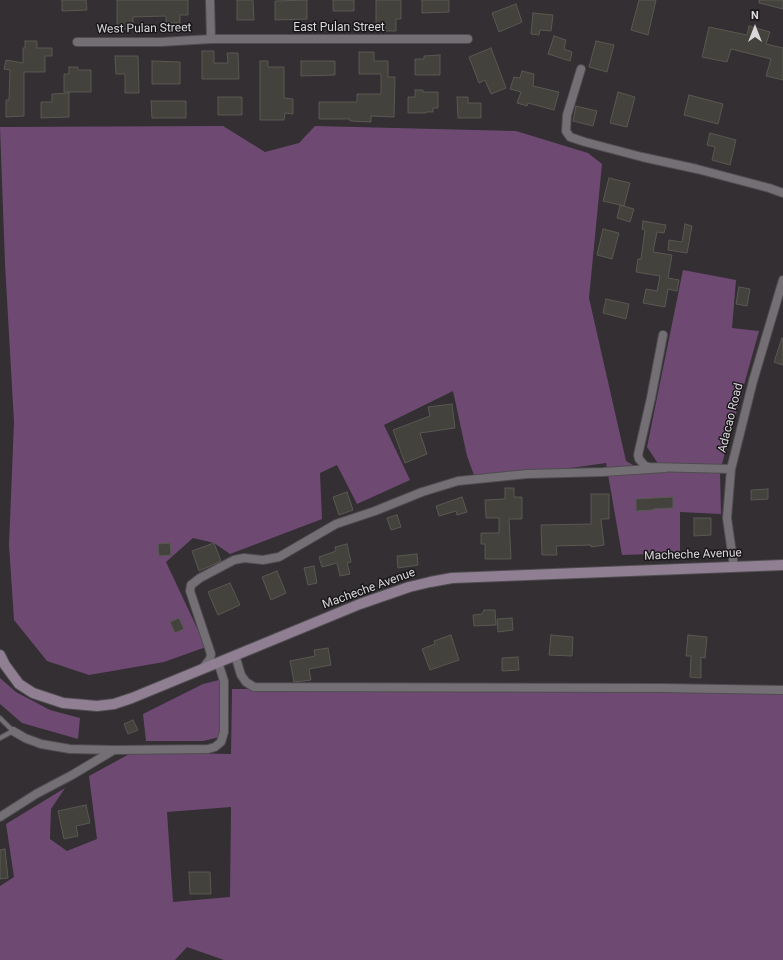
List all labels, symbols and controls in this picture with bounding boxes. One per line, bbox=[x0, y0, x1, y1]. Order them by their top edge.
north arrow bbox=[735, 8, 775, 48]
text: N bbox=[751, 9, 759, 22]
street label: West Pulan Street bbox=[96, 21, 192, 37]
street label: East Pulan Street bbox=[293, 21, 385, 35]
street label: Adacao Road bbox=[715, 382, 747, 454]
street label: Macheche Avenue bbox=[644, 546, 742, 564]
street label: Macheche Avenue bbox=[321, 566, 417, 612]

